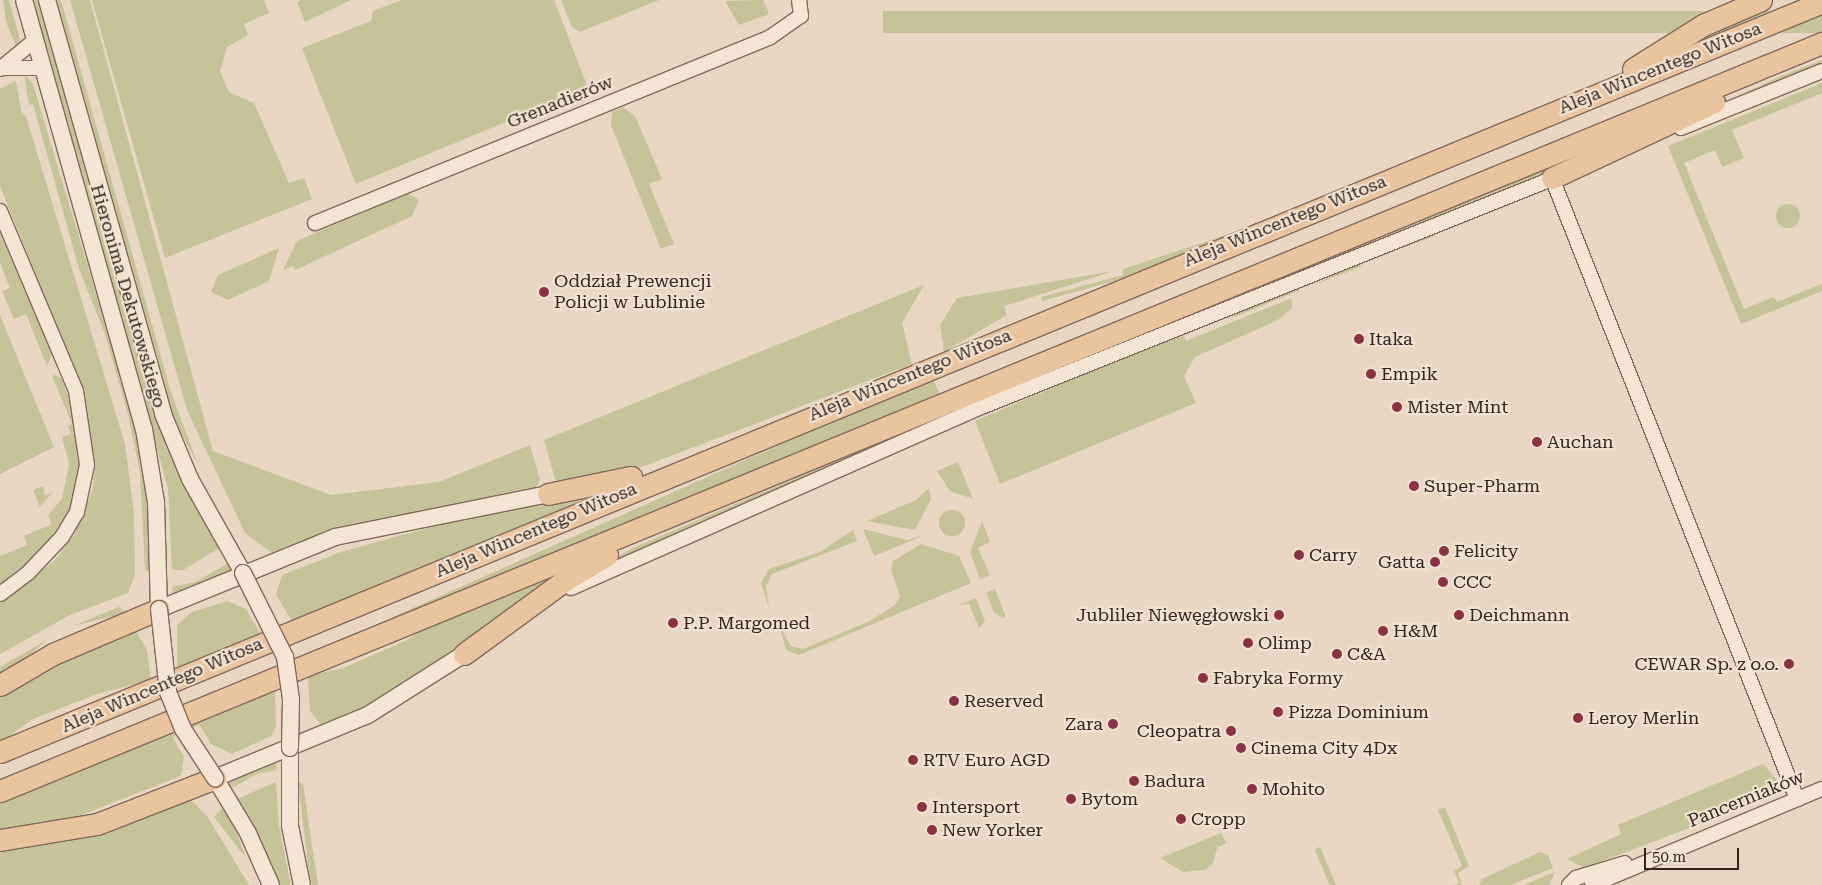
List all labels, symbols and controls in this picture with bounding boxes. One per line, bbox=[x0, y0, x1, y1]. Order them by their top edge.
street label: Aleja Wincentego Witosa bbox=[1556, 17, 1764, 119]
street label: Grenadierów bbox=[504, 71, 616, 133]
street label: Aleja Wincentego Witosa bbox=[1181, 170, 1389, 272]
street label: Hieronima Dekutowskiego bbox=[86, 182, 170, 410]
place label: Oddział Prewencji Policji w Lublinie bbox=[554, 271, 711, 314]
marker: Oddział Prewencji Policji w Lublinie bbox=[538, 286, 550, 298]
street label: Aleja Wincentego Witosa bbox=[806, 324, 1014, 426]
place label: Itaka bbox=[1369, 328, 1413, 350]
marker: Itaka bbox=[1353, 333, 1365, 345]
place label: Empik bbox=[1381, 363, 1438, 385]
marker: Empik bbox=[1365, 368, 1377, 380]
place label: Mister Mint bbox=[1407, 396, 1508, 418]
marker: Mister Mint bbox=[1391, 401, 1403, 413]
place label: Auchan bbox=[1547, 431, 1614, 453]
marker: Auchan bbox=[1531, 436, 1543, 448]
place label: Super-Pharm bbox=[1424, 475, 1540, 497]
street label: Aleja Wincentego Witosa bbox=[432, 478, 640, 582]
marker: Super-Pharm bbox=[1408, 480, 1420, 492]
place label: Felicity bbox=[1454, 540, 1518, 562]
place label: Carry bbox=[1309, 544, 1357, 566]
marker: Felicity bbox=[1438, 545, 1450, 557]
marker: Carry bbox=[1293, 549, 1305, 561]
place label: Gatta bbox=[1378, 551, 1425, 573]
marker: Gatta bbox=[1429, 556, 1441, 568]
place label: CCC bbox=[1453, 571, 1492, 593]
marker: CCC bbox=[1437, 576, 1449, 588]
place label: Jubliler Niewęgłowski bbox=[1076, 604, 1269, 626]
place label: Deichmann bbox=[1469, 604, 1570, 626]
marker: Jubliler Niewęgłowski bbox=[1273, 609, 1285, 621]
marker: Deichmann bbox=[1453, 609, 1465, 621]
place label: P.P. Margomed bbox=[683, 612, 810, 634]
marker: P.P. Margomed bbox=[667, 617, 679, 629]
place label: H&M bbox=[1393, 620, 1438, 642]
marker: H&M bbox=[1377, 625, 1389, 637]
place label: Olimp bbox=[1258, 632, 1312, 654]
street label: Aleja Wincentego Witosa bbox=[58, 633, 266, 737]
marker: Olimp bbox=[1242, 637, 1254, 649]
place label: C&A bbox=[1347, 643, 1386, 665]
marker: C&A bbox=[1331, 648, 1343, 660]
place label: CEWAR Sp. z o.o. bbox=[1634, 653, 1779, 675]
marker: CEWAR Sp. z o.o. bbox=[1783, 658, 1795, 670]
place label: Fabryka Formy bbox=[1213, 667, 1343, 689]
marker: Fabryka Formy bbox=[1197, 672, 1209, 684]
place label: Reserved bbox=[964, 690, 1044, 712]
marker: Reserved bbox=[948, 695, 960, 707]
place label: Pizza Dominium bbox=[1288, 701, 1429, 723]
marker: Pizza Dominium bbox=[1272, 706, 1284, 718]
place label: Leroy Merlin bbox=[1588, 707, 1699, 729]
marker: Leroy Merlin bbox=[1572, 712, 1584, 724]
place label: Zara bbox=[1065, 713, 1103, 735]
marker: Zara bbox=[1107, 718, 1119, 730]
place label: Cleopatra bbox=[1137, 720, 1221, 742]
marker: Cleopatra bbox=[1225, 725, 1237, 737]
place label: Cinema City 4Dx bbox=[1251, 737, 1397, 759]
marker: Cinema City 4Dx bbox=[1235, 742, 1247, 754]
place label: RTV Euro AGD bbox=[923, 749, 1050, 771]
marker: RTV Euro AGD bbox=[907, 754, 919, 766]
street label: Pancerniaków bbox=[1685, 766, 1807, 832]
place label: Badura bbox=[1144, 770, 1205, 792]
marker: Badura bbox=[1128, 775, 1140, 787]
place label: Mohito bbox=[1262, 778, 1325, 800]
marker: Mohito bbox=[1246, 783, 1258, 795]
place label: Bytom bbox=[1081, 788, 1138, 810]
marker: Bytom bbox=[1065, 793, 1077, 805]
place label: Intersport bbox=[932, 796, 1020, 818]
marker: Intersport bbox=[916, 801, 928, 813]
place label: Cropp bbox=[1191, 808, 1246, 830]
marker: Cropp bbox=[1175, 813, 1187, 825]
place label: New Yorker bbox=[942, 819, 1043, 841]
marker: New Yorker bbox=[926, 824, 938, 836]
scale bar bbox=[1647, 838, 1742, 870]
text: 50 m bbox=[1652, 848, 1686, 866]

